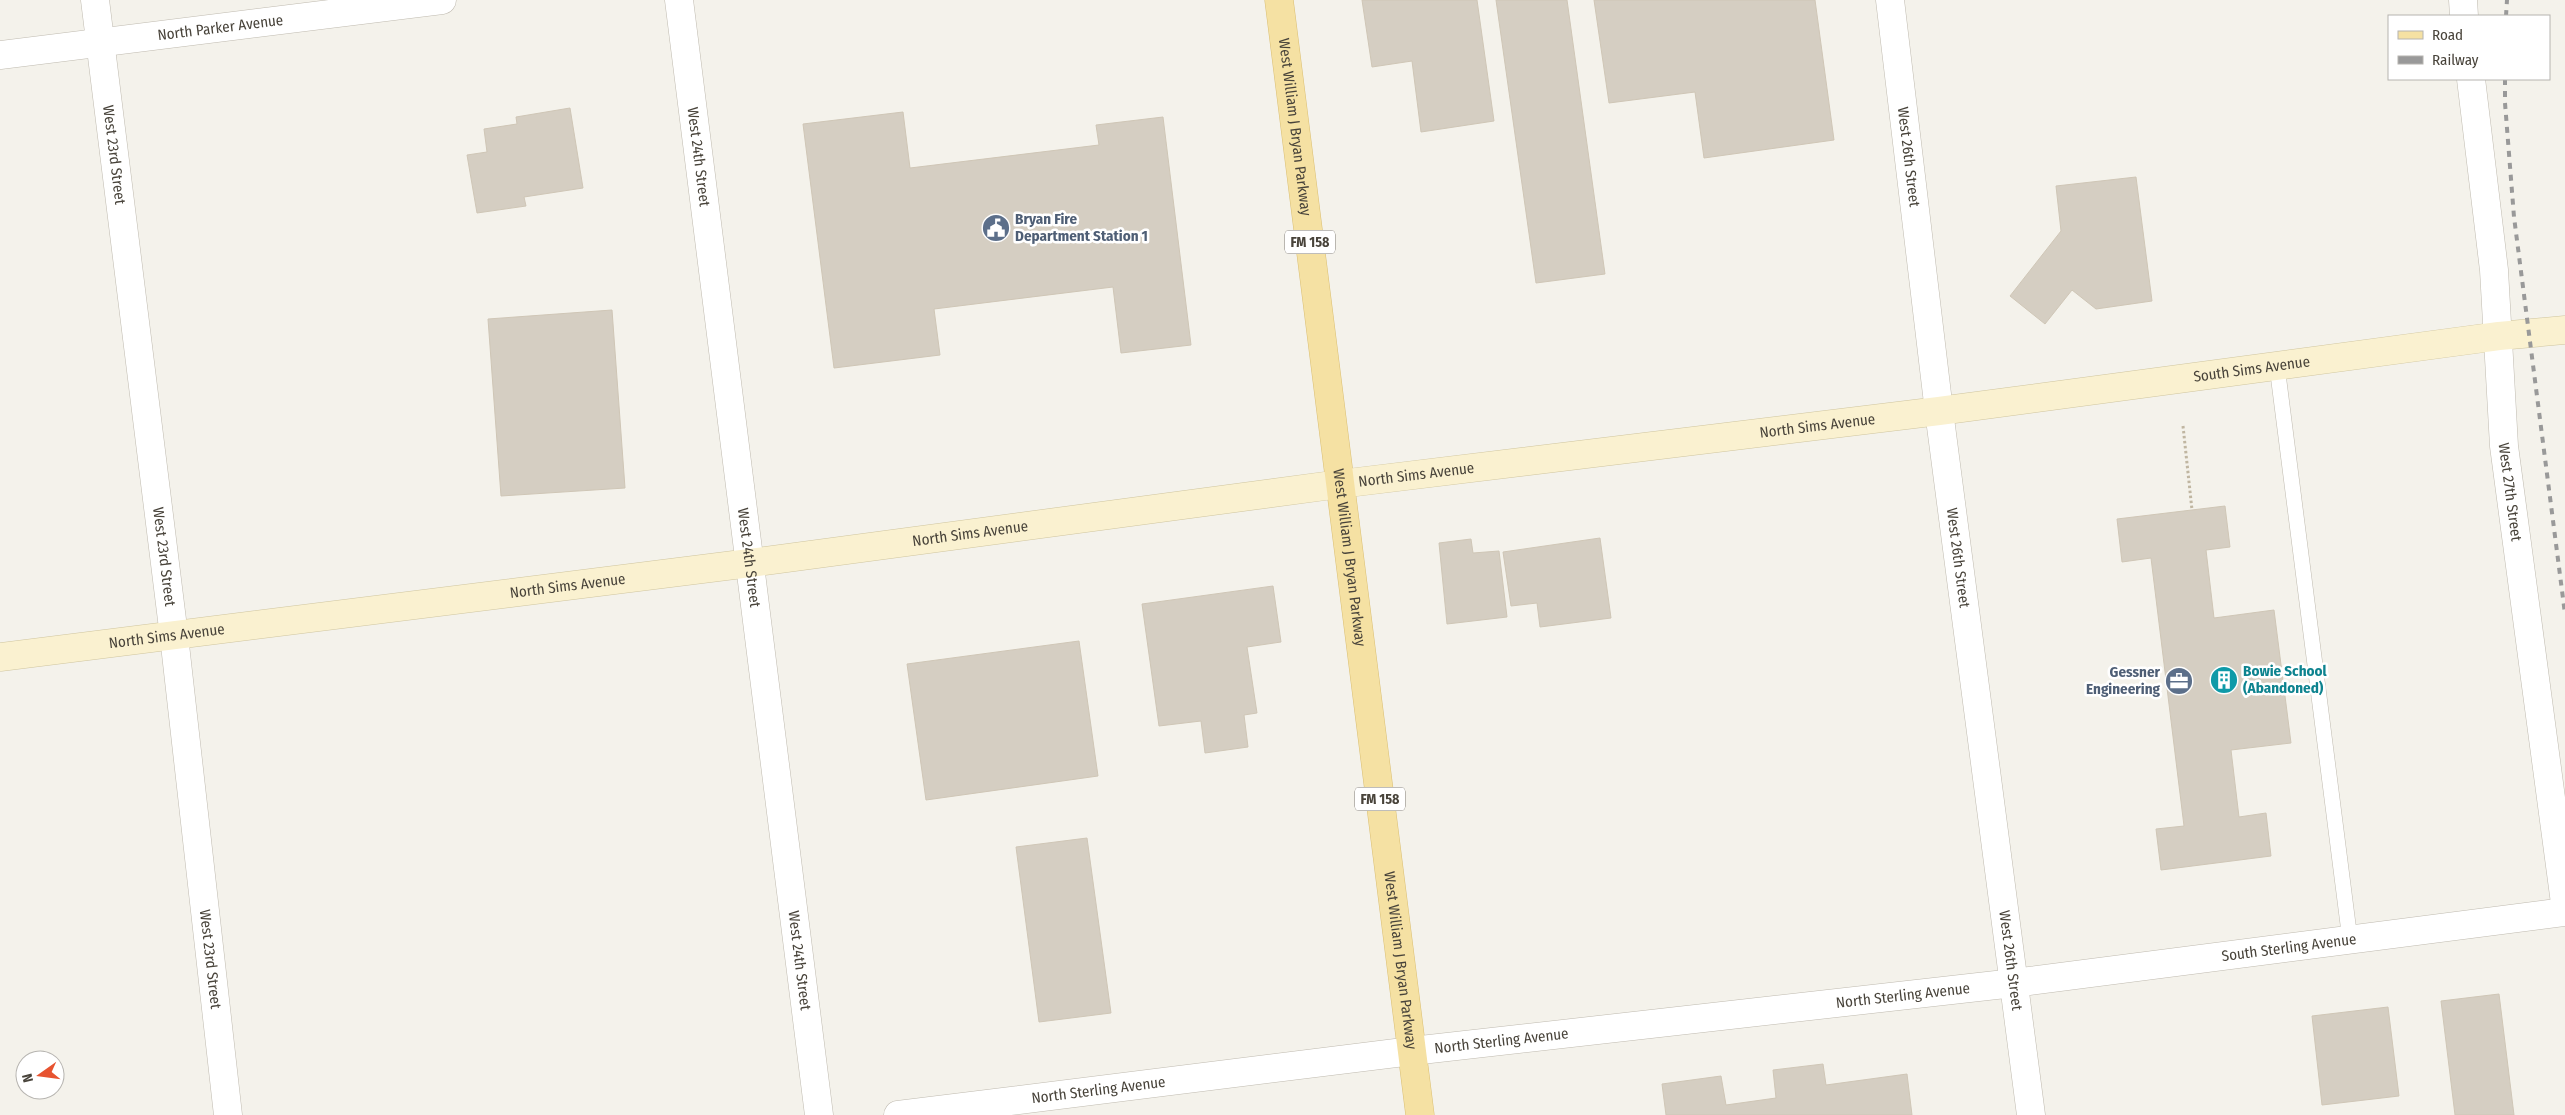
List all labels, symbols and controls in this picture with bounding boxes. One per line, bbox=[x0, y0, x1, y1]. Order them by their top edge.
street label: North Parker Avenue bbox=[156, 11, 284, 44]
legend bbox=[2388, 15, 2550, 80]
text: Road bbox=[2432, 26, 2463, 44]
street label: West William J Bryan Parkway bbox=[1275, 37, 1315, 217]
text: Railway bbox=[2432, 51, 2479, 69]
street label: West 23rd Street bbox=[99, 104, 129, 206]
street label: West 24th Street bbox=[684, 106, 714, 208]
street label: West 26th Street bbox=[1894, 106, 1924, 208]
place label: Bryan Fire Department Station 1 bbox=[1015, 210, 1148, 245]
public building icon: Bryan Fire Department Station 1 bbox=[981, 213, 1011, 243]
road number: FM 158 bbox=[1285, 230, 1335, 253]
street label: South Sims Avenue bbox=[2192, 352, 2311, 386]
street label: North Sims Avenue bbox=[1758, 410, 1876, 442]
street label: West 27th Street bbox=[2495, 442, 2526, 542]
street label: North Sims Avenue bbox=[1357, 459, 1475, 491]
street label: West William J Bryan Parkway bbox=[1329, 468, 1370, 648]
street label: West 23rd Street bbox=[149, 506, 179, 608]
street label: West 24th Street bbox=[734, 507, 764, 609]
street label: West 26th Street bbox=[1943, 507, 1974, 609]
street label: North Sims Avenue bbox=[911, 517, 1029, 550]
street label: North Sims Avenue bbox=[509, 570, 626, 602]
street label: North Sims Avenue bbox=[108, 620, 226, 652]
place label: Bowie School (Abandoned) bbox=[2243, 662, 2328, 697]
place label: Gessner Engineering bbox=[2086, 663, 2161, 698]
building icon: Bowie School (Abandoned) bbox=[2209, 665, 2239, 695]
office icon: Gessner Engineering bbox=[2164, 666, 2194, 696]
road number: FM 158 bbox=[1355, 788, 1405, 811]
street label: West William J Bryan Parkway bbox=[1380, 870, 1421, 1051]
street label: West 23rd Street bbox=[196, 908, 225, 1010]
street label: West 26th Street bbox=[1995, 909, 2026, 1012]
street label: West 24th Street bbox=[784, 910, 815, 1011]
street label: South Sterling Avenue bbox=[2220, 930, 2357, 965]
street label: North Sterling Avenue bbox=[1835, 979, 1971, 1012]
street label: North Sterling Avenue bbox=[1433, 1024, 1569, 1057]
north arrow bbox=[15, 1050, 65, 1100]
text: N bbox=[19, 1072, 37, 1084]
street label: North Sterling Avenue bbox=[1030, 1073, 1166, 1107]

